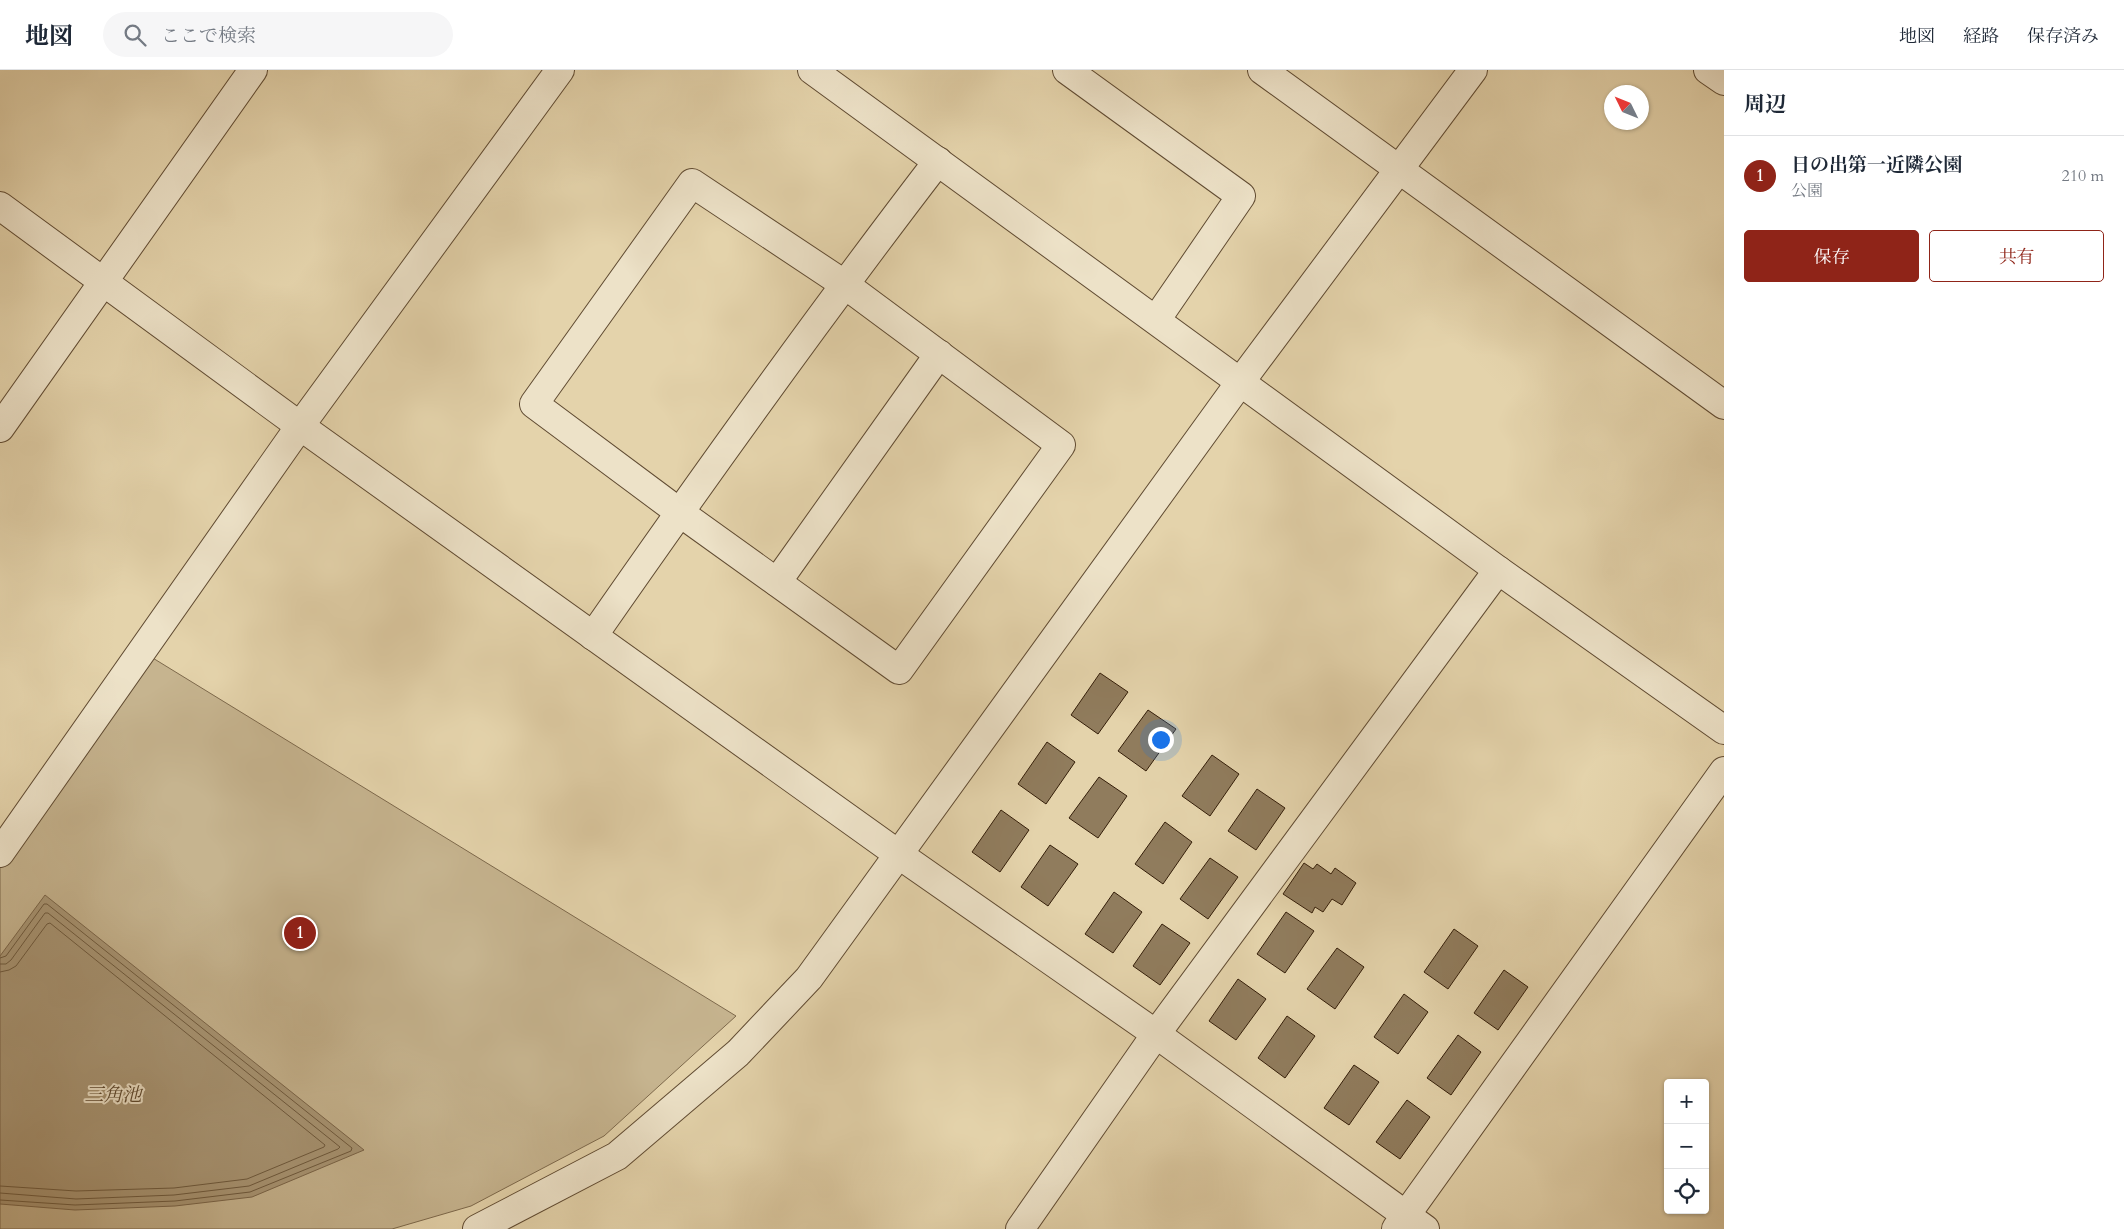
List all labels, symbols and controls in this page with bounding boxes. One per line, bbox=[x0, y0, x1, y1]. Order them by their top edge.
search box bbox=[103, 12, 453, 57]
text: 地図 bbox=[25, 20, 73, 53]
icon: search bbox=[121, 21, 149, 49]
text: ここで検索 bbox=[161, 23, 256, 49]
text: 地図 bbox=[1899, 24, 1935, 49]
text: 経路 bbox=[1963, 24, 1999, 49]
text: 保存済み bbox=[2027, 24, 2099, 49]
north arrow bbox=[1604, 85, 1649, 130]
text: 周辺 bbox=[1744, 90, 1786, 119]
text: 日の出第一近隣公園 bbox=[1791, 152, 1962, 178]
text: 1 bbox=[1756, 165, 1764, 187]
text: 210 m bbox=[2062, 165, 2104, 187]
text: 公園 bbox=[1791, 180, 1823, 202]
button: 保存 bbox=[1744, 230, 1919, 282]
button: 共有 bbox=[1929, 230, 2104, 282]
your location bbox=[1148, 727, 1174, 753]
pin: 1 bbox=[284, 914, 316, 952]
map controls bbox=[1664, 1079, 1709, 1214]
button: + bbox=[1664, 1079, 1709, 1124]
water label: 三角池 bbox=[84, 1082, 143, 1108]
button: − bbox=[1664, 1124, 1709, 1169]
button: locate bbox=[1664, 1169, 1709, 1214]

